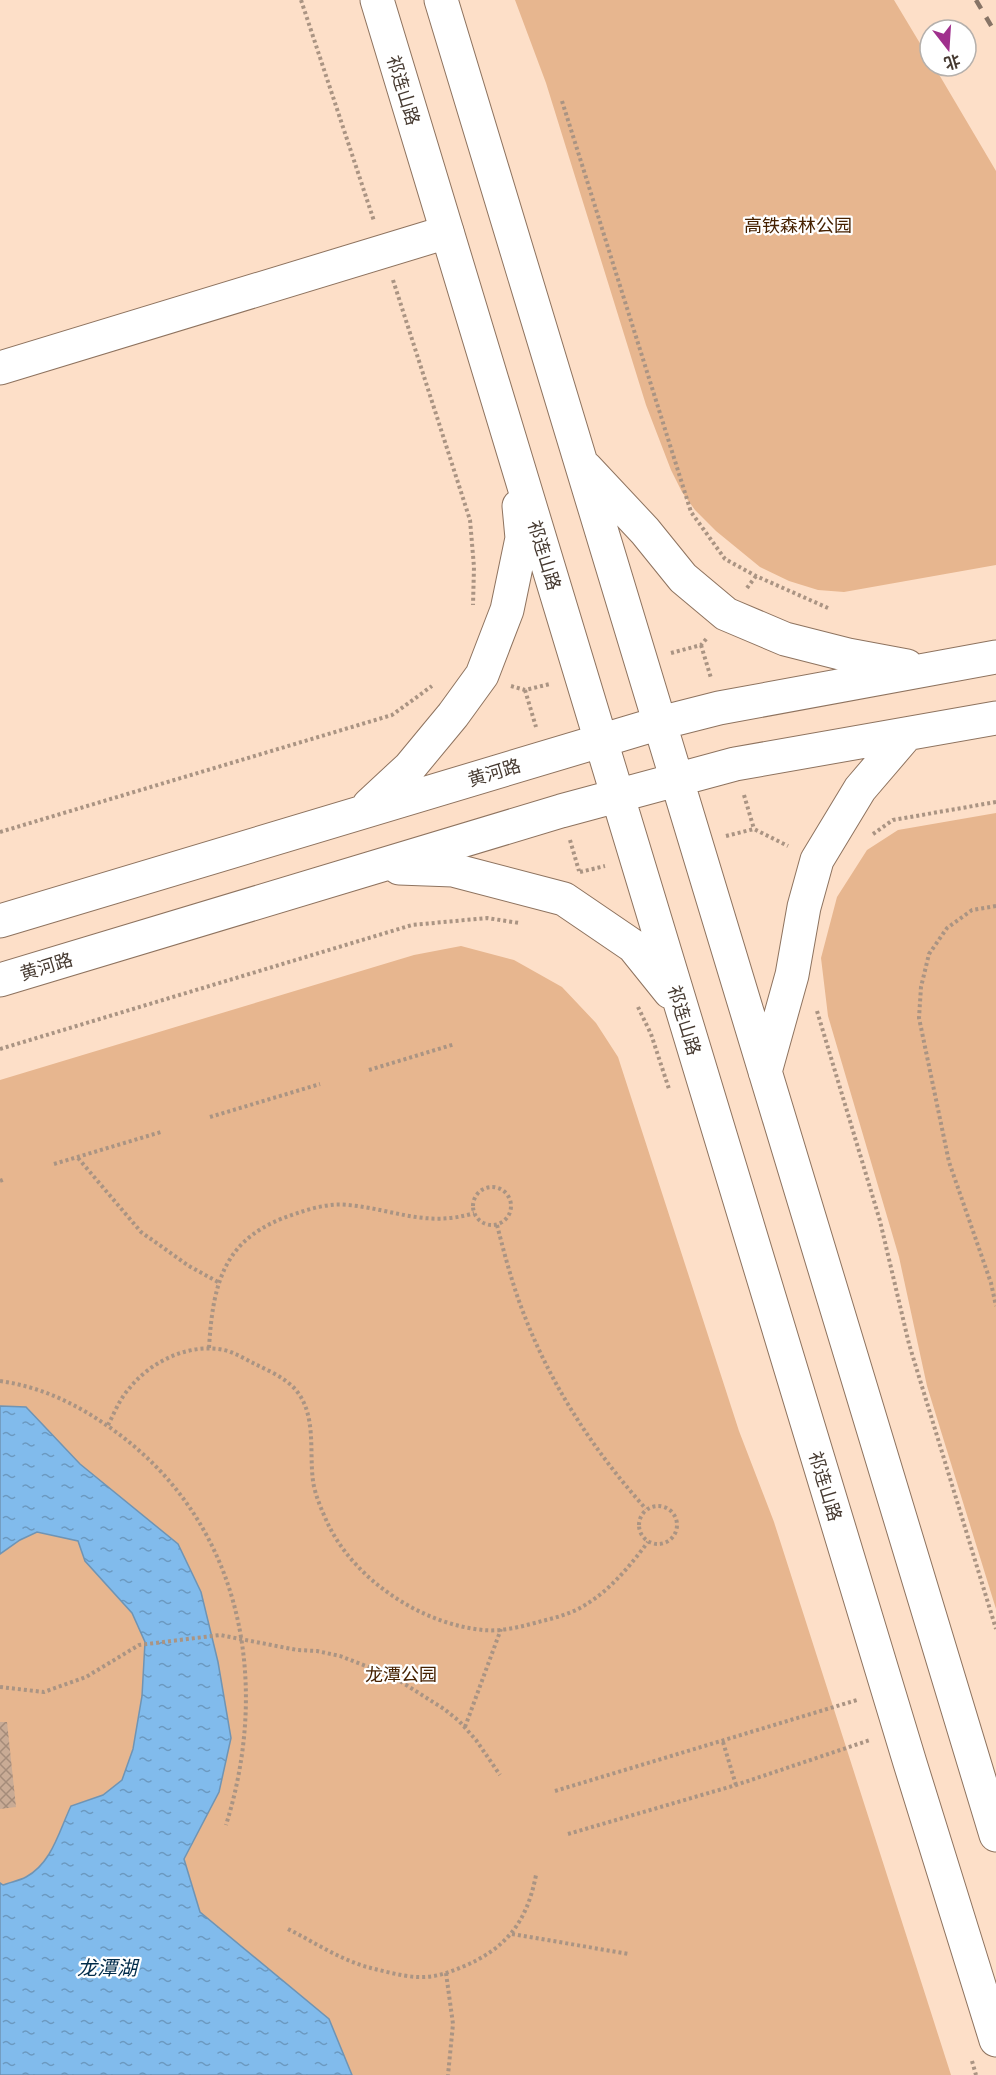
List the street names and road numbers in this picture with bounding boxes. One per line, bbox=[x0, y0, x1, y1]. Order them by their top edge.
street label: 祁连山路 bbox=[382, 52, 426, 128]
street label: 祁连山路 bbox=[523, 517, 567, 593]
street label: 黄河路 bbox=[465, 753, 523, 791]
street label: 黄河路 bbox=[17, 947, 75, 985]
street label: 祁连山路 bbox=[663, 982, 707, 1058]
street label: 祁连山路 bbox=[804, 1448, 848, 1524]

